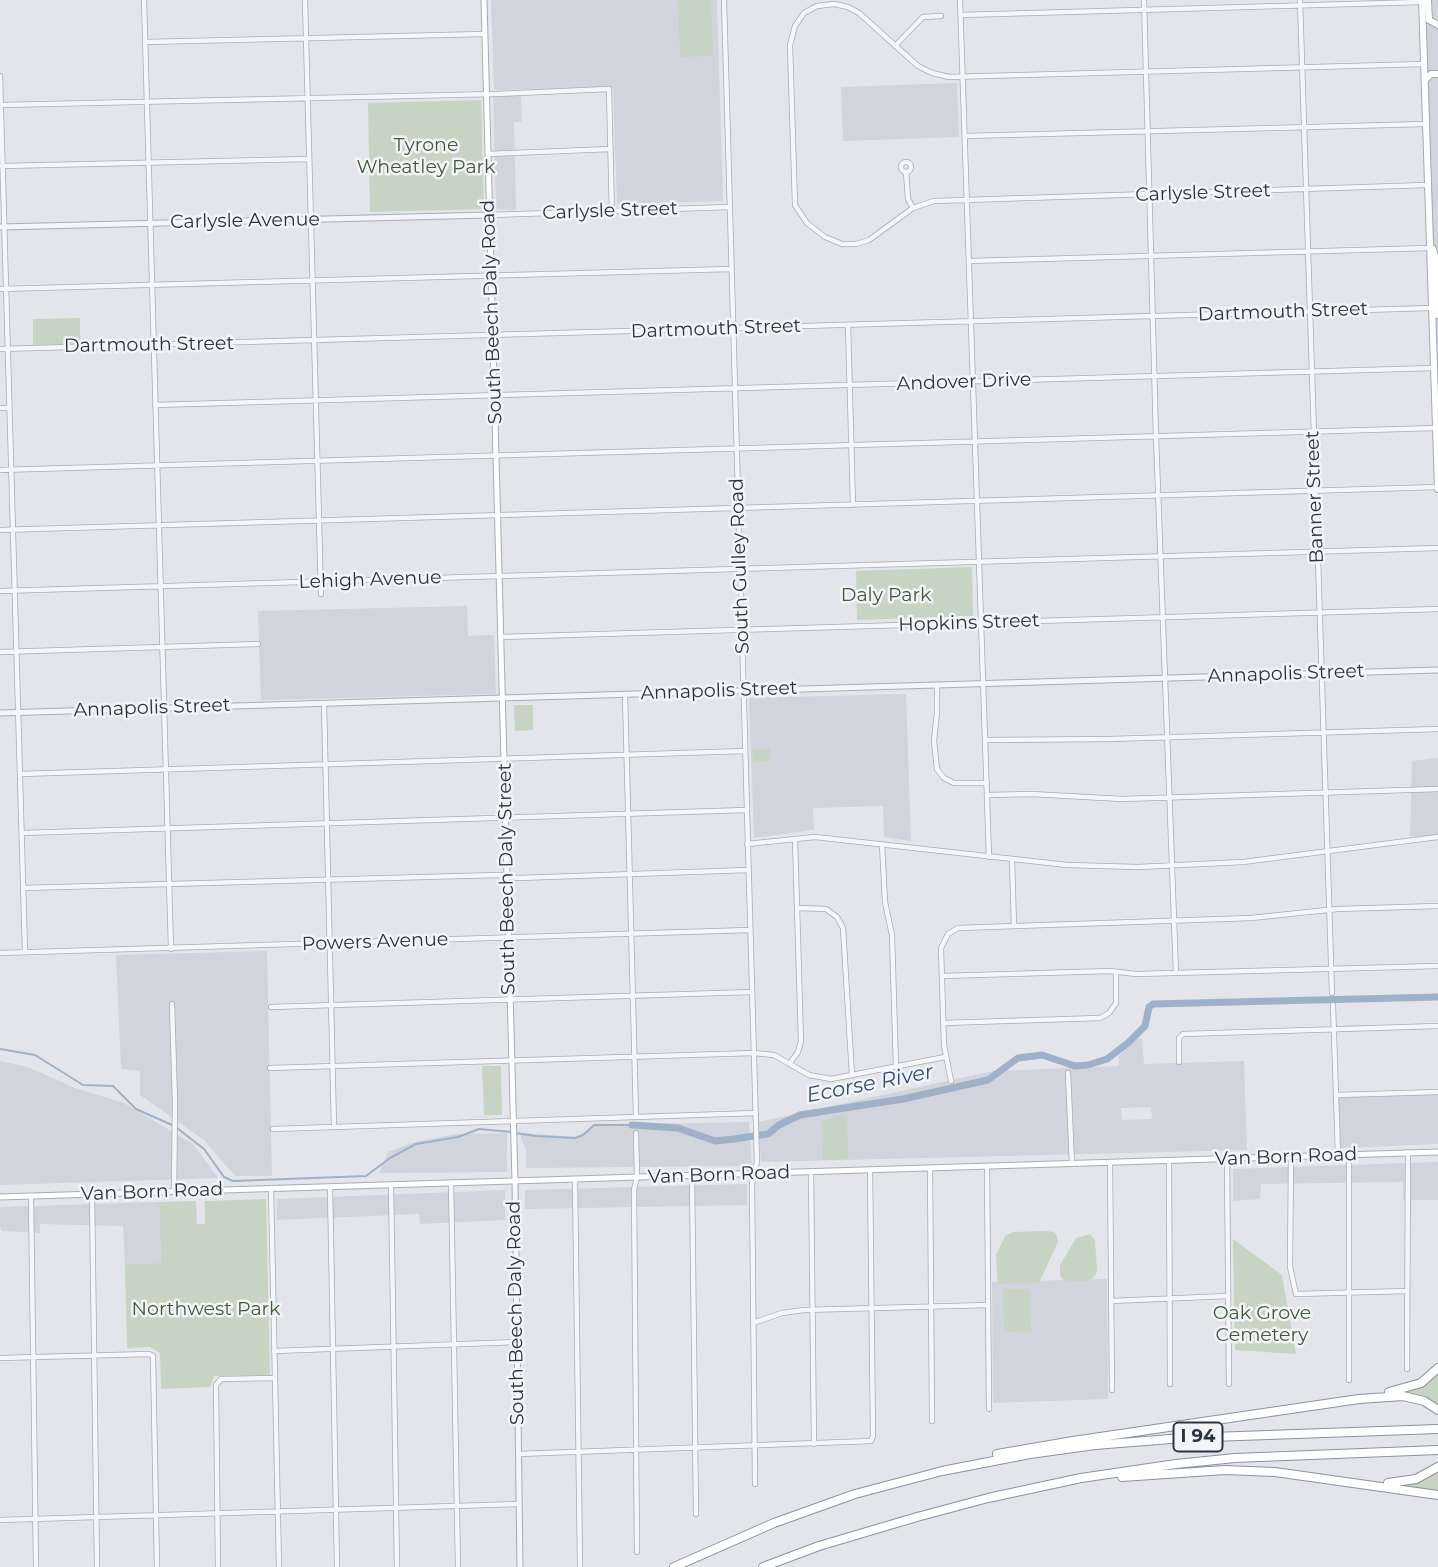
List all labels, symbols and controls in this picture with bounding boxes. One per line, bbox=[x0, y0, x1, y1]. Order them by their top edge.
park label: Tyrone Wheatley Park bbox=[357, 134, 495, 178]
street label: Carlysle Street bbox=[1135, 179, 1271, 207]
street label: Carlysle Street bbox=[542, 197, 678, 225]
street label: South Beech Daly Road bbox=[477, 199, 507, 425]
street label: Carlysle Avenue bbox=[170, 208, 320, 234]
street label: Dartmouth Street bbox=[1197, 298, 1369, 326]
street label: Dartmouth Street bbox=[630, 315, 802, 343]
street label: Dartmouth Street bbox=[64, 332, 234, 358]
street label: Andover Drive bbox=[896, 368, 1032, 396]
street label: Banner Street bbox=[1301, 430, 1329, 564]
street label: South Gulley Road bbox=[726, 478, 754, 654]
street label: Lehigh Avenue bbox=[298, 566, 442, 594]
park label: Daly Park bbox=[841, 584, 931, 606]
street label: Hopkins Street bbox=[898, 609, 1040, 637]
street label: Annapolis Street bbox=[1207, 660, 1365, 688]
street label: Annapolis Street bbox=[640, 677, 798, 705]
street label: Annapolis Street bbox=[73, 694, 231, 722]
street label: South Beech Daly Street bbox=[494, 763, 520, 995]
street label: Powers Avenue bbox=[301, 928, 449, 956]
water label: Ecorse River bbox=[805, 1059, 935, 1109]
street label: Van Born Road bbox=[1214, 1143, 1358, 1171]
street label: Van Born Road bbox=[647, 1161, 791, 1189]
street label: Van Born Road bbox=[80, 1178, 224, 1206]
street label: South Beech Daly Road bbox=[503, 1201, 529, 1425]
park label: Northwest Park bbox=[132, 1298, 280, 1320]
park label: Oak Grove Cemetery bbox=[1213, 1302, 1311, 1346]
road number: I 94 bbox=[1174, 1422, 1222, 1452]

